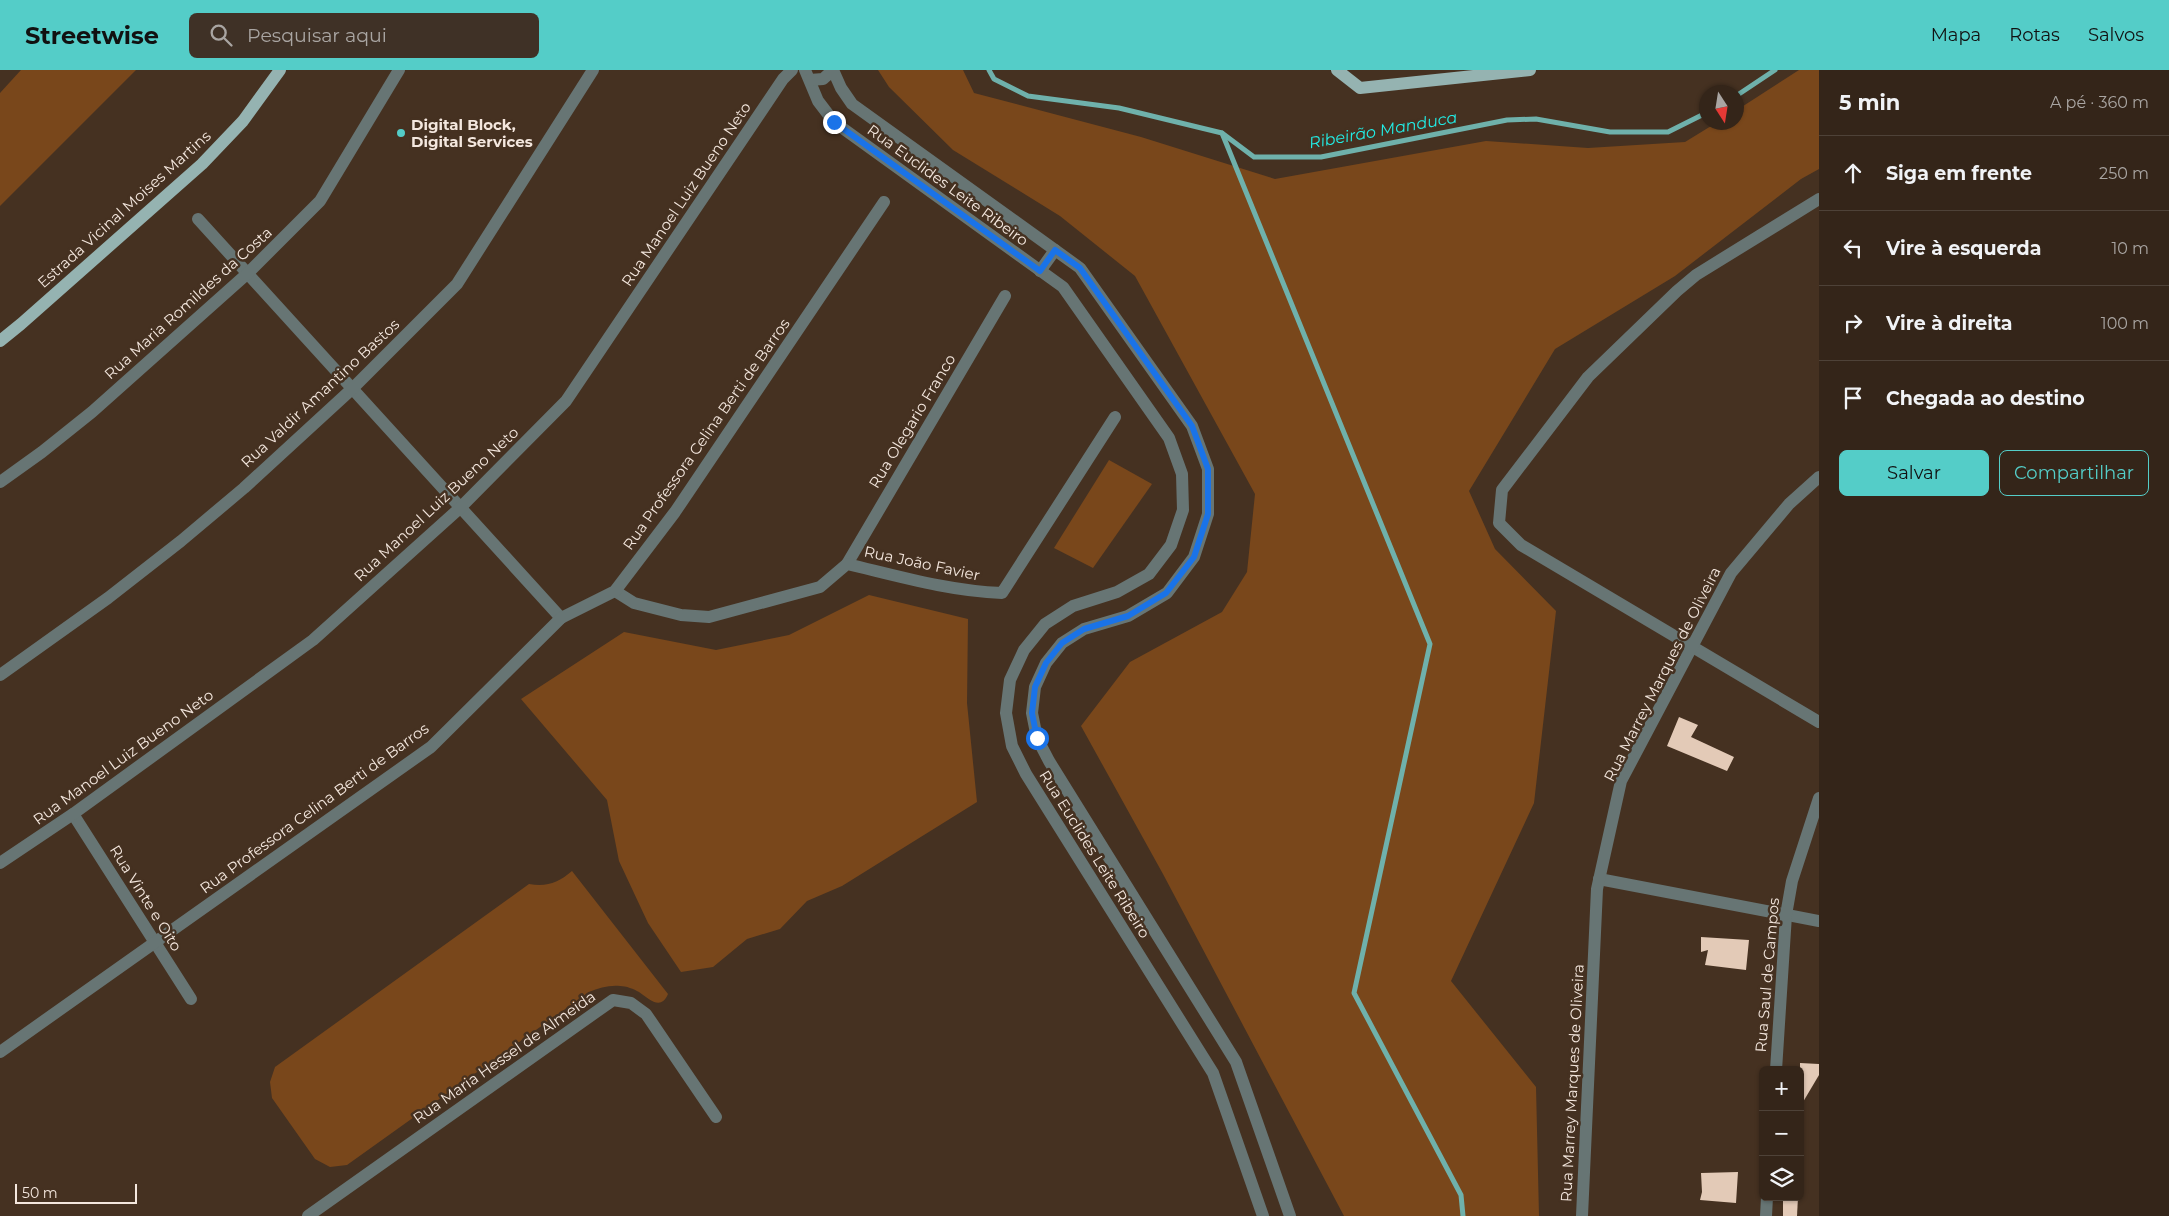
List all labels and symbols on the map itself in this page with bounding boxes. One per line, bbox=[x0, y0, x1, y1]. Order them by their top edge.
north arrow bbox=[1699, 85, 1744, 130]
street label: Rua Manoel Luiz Bueno Neto bbox=[617, 98, 755, 290]
water label: Ribeirão Manduca bbox=[1307, 108, 1459, 152]
route end bbox=[823, 111, 846, 134]
place label: Digital Block, Digital Services bbox=[411, 115, 533, 151]
street label: Rua Euclides Leite Ribeiro bbox=[864, 120, 1032, 250]
street label: Estrada Vicinal Moises Martins bbox=[33, 126, 215, 292]
marker: Digital Block, Digital Services bbox=[395, 127, 407, 139]
street label: Rua Maria Romildes da Costa bbox=[100, 223, 276, 383]
street label: Rua Valdir Amantino Bastos bbox=[237, 315, 403, 471]
street label: Rua Professora Celina Berti de Barros bbox=[618, 315, 794, 553]
street label: Rua Olegario Franco bbox=[864, 350, 960, 492]
street label: Rua Manoel Luiz Bueno Neto bbox=[350, 423, 522, 585]
street label: Rua João Favier bbox=[862, 541, 982, 585]
street label: Rua Marrey Marques de Oliveira bbox=[1599, 564, 1725, 784]
street label: Rua Manoel Luiz Bueno Neto bbox=[29, 685, 217, 829]
street label: Rua Professora Celina Berti de Barros bbox=[196, 718, 432, 898]
route start bbox=[1026, 727, 1049, 750]
street label: Rua Euclides Leite Ribeiro bbox=[1035, 767, 1155, 941]
street label: Rua Vinte e Oito bbox=[106, 841, 186, 955]
street label: Rua Saul de Campos bbox=[1751, 897, 1783, 1053]
street label: Rua Marrey Marques de Oliveira bbox=[1556, 964, 1588, 1202]
street label: Rua Maria Hessel de Almeida bbox=[409, 987, 599, 1127]
scale bar bbox=[15, 1181, 138, 1204]

